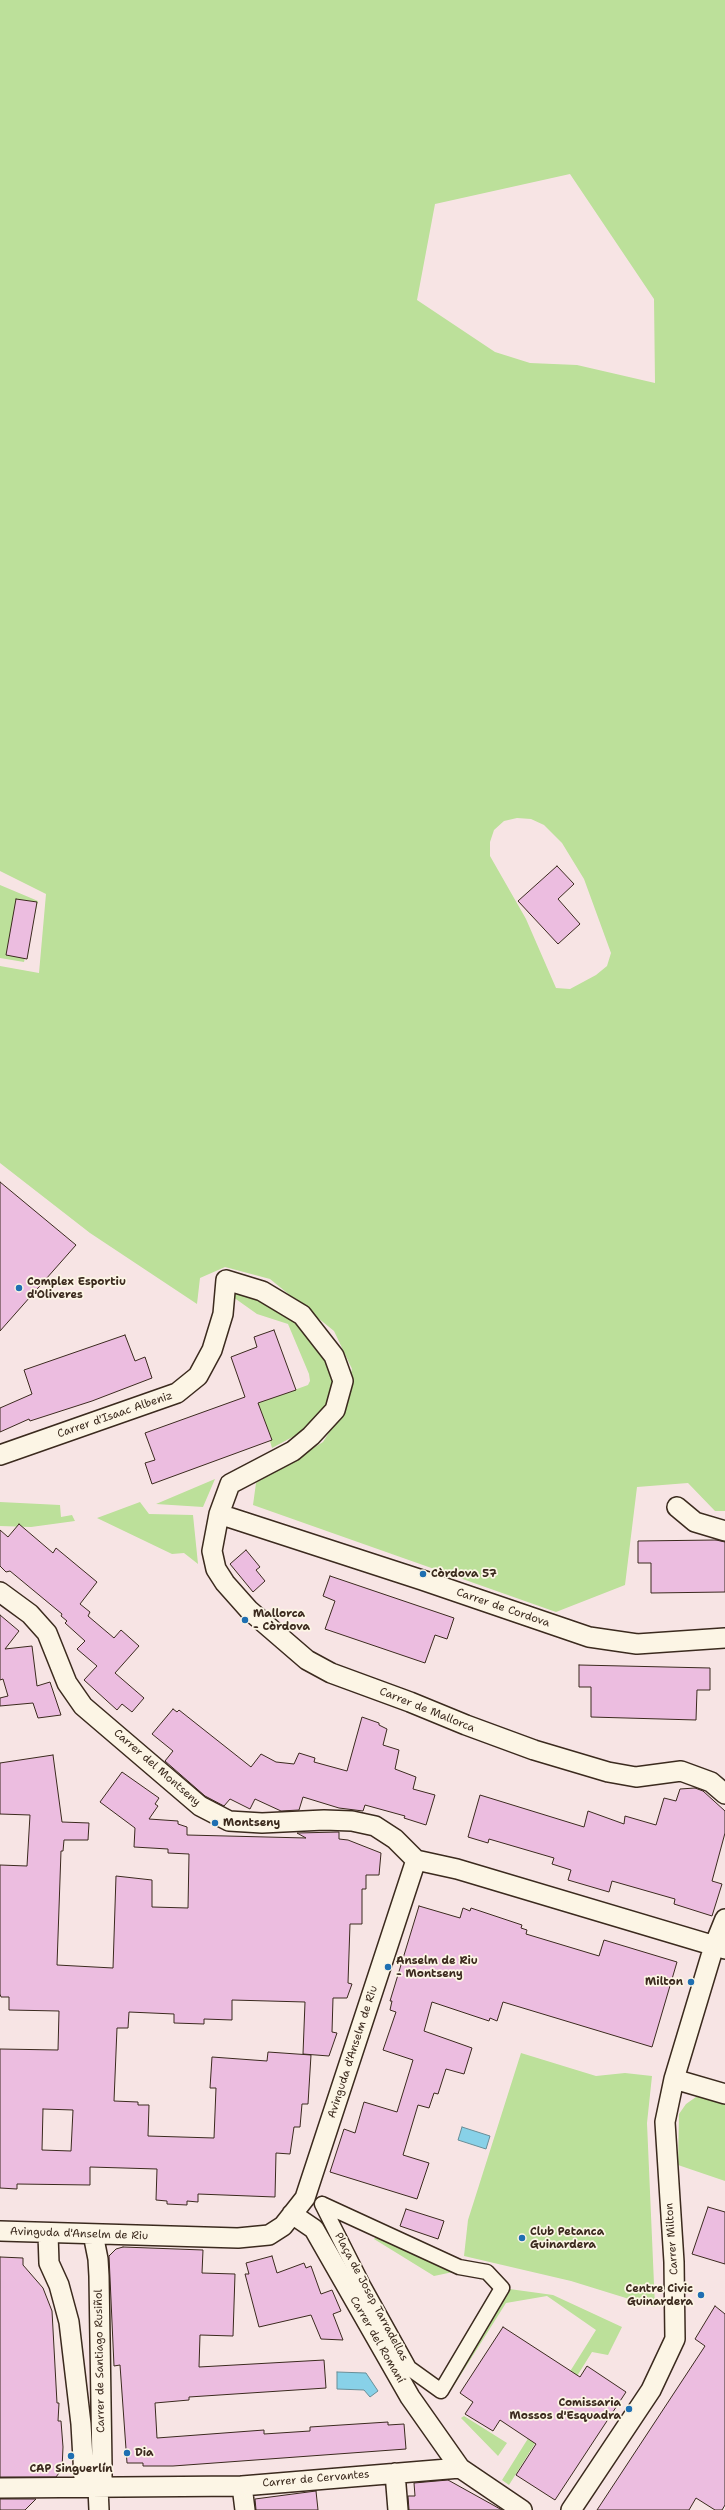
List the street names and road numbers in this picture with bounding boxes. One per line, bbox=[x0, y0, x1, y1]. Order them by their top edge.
street label: Carrer d'Isaac Albeniz bbox=[56, 1389, 174, 1441]
street label: Carrer de Cordova bbox=[454, 1586, 552, 1630]
street label: Carrer de Mallorca bbox=[377, 1685, 477, 1735]
street label: Carrer del Montseny bbox=[111, 1727, 203, 1809]
street label: Avinguda d'Anselm de Riu bbox=[325, 1984, 381, 2120]
street label: Carrer Milton bbox=[663, 2202, 681, 2276]
street label: Avinguda d'Anselm de Riu bbox=[10, 2225, 148, 2243]
street label: Plaça de Josep Tarradellas bbox=[331, 2230, 411, 2364]
street label: Carrer de Santiago Rusiñol bbox=[92, 2289, 108, 2433]
street label: Carrer del Romaní bbox=[347, 2294, 407, 2386]
street label: Carrer de Cervantes bbox=[262, 2468, 370, 2490]

